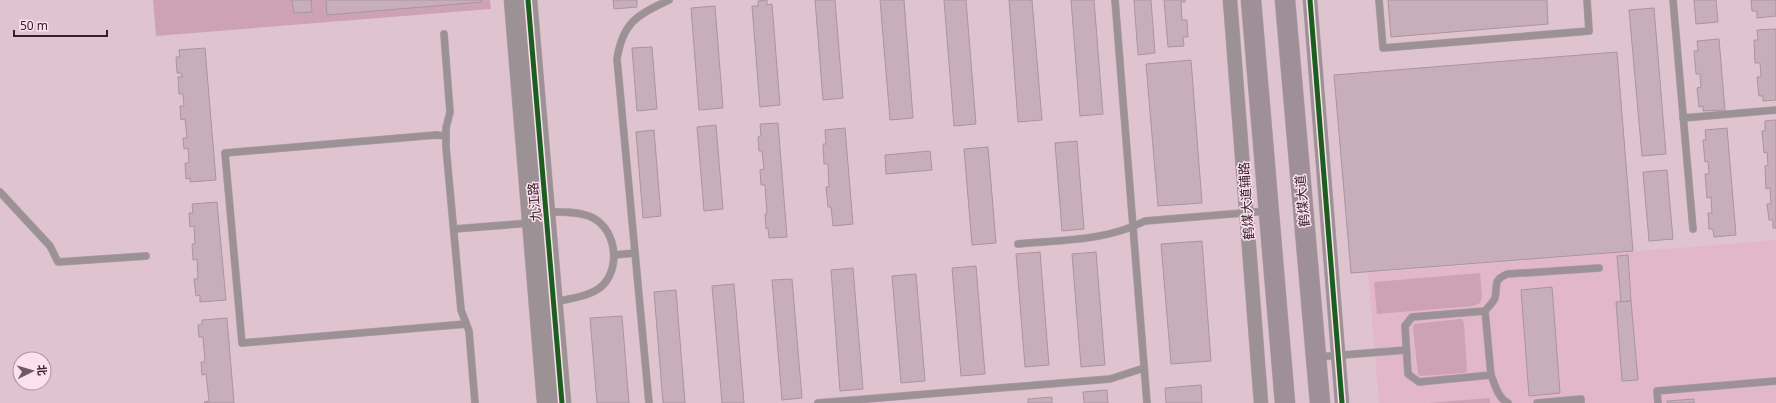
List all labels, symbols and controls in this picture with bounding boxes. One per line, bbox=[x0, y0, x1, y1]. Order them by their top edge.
scale bar bbox=[14, 12, 107, 38]
text: 50 m bbox=[20, 17, 48, 34]
street label: 鹤煤大道辅路 bbox=[1234, 161, 1258, 241]
street label: 鹤煤大道 bbox=[1291, 174, 1313, 228]
street label: 九江路 bbox=[523, 182, 545, 222]
north arrow bbox=[12, 351, 52, 391]
text: 北 bbox=[35, 364, 50, 376]

